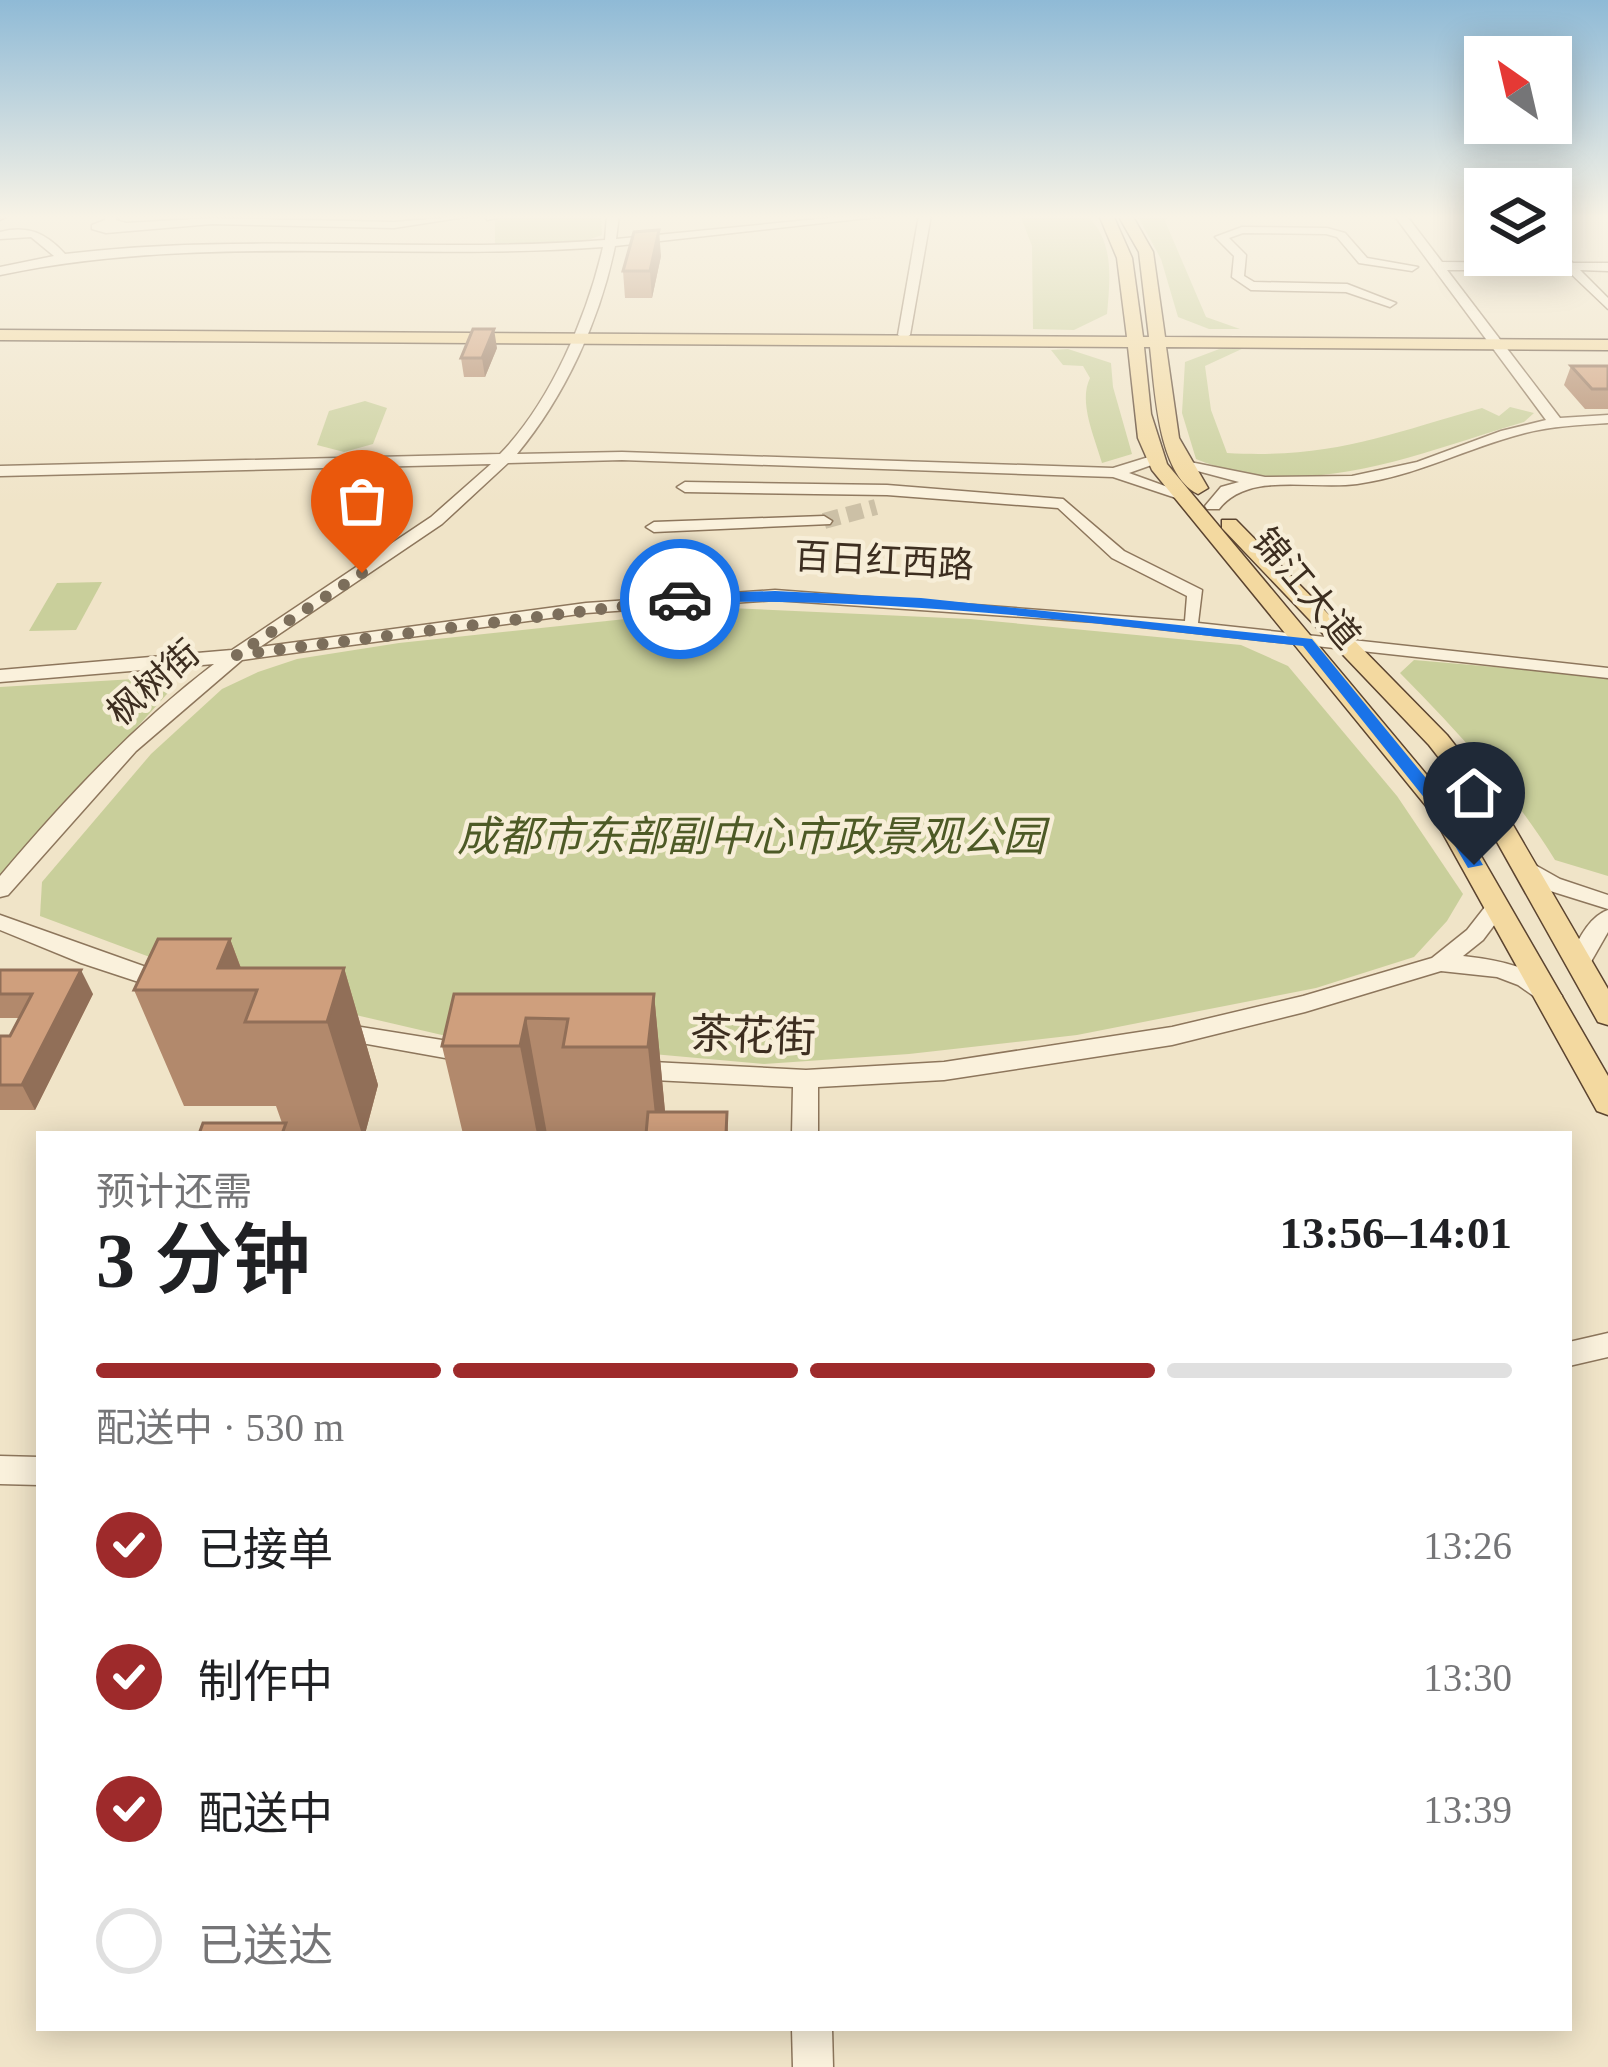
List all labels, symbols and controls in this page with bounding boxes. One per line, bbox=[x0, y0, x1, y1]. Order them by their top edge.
north arrow bbox=[1464, 36, 1572, 144]
map controls bbox=[1464, 36, 1572, 276]
button: layers bbox=[1464, 168, 1572, 276]
pin bbox=[311, 450, 413, 573]
icon: bag bbox=[329, 468, 395, 534]
street label: 锦江大道 bbox=[1245, 521, 1368, 657]
street label: 百日红西路 bbox=[793, 536, 975, 586]
courier bbox=[620, 539, 740, 659]
icon: car bbox=[647, 566, 713, 632]
street label: 枫树街 bbox=[100, 632, 208, 733]
pin bbox=[1423, 742, 1525, 865]
icon: home bbox=[1441, 760, 1507, 826]
park label: 成都市东部副中心市政景观公园 bbox=[457, 814, 1050, 860]
street label: 茶花街 bbox=[689, 1011, 817, 1061]
text: 预计还需 bbox=[96, 1170, 252, 1213]
text: 13:56–14:01 bbox=[1280, 1208, 1512, 1258]
text: 3 分钟 bbox=[96, 1217, 311, 1304]
text: 配送中 · 530 m bbox=[96, 1406, 344, 1449]
icon: check bbox=[96, 1512, 162, 1578]
text: 13:26 bbox=[1423, 1524, 1512, 1567]
text: 已接单 bbox=[198, 1525, 333, 1575]
icon: check bbox=[96, 1644, 162, 1710]
text: 13:30 bbox=[1423, 1656, 1512, 1699]
text: 制作中 bbox=[198, 1657, 333, 1707]
icon: check bbox=[96, 1776, 162, 1842]
text: 13:39 bbox=[1423, 1788, 1512, 1831]
text: 配送中 bbox=[198, 1789, 333, 1839]
text: 已送达 bbox=[198, 1921, 333, 1971]

